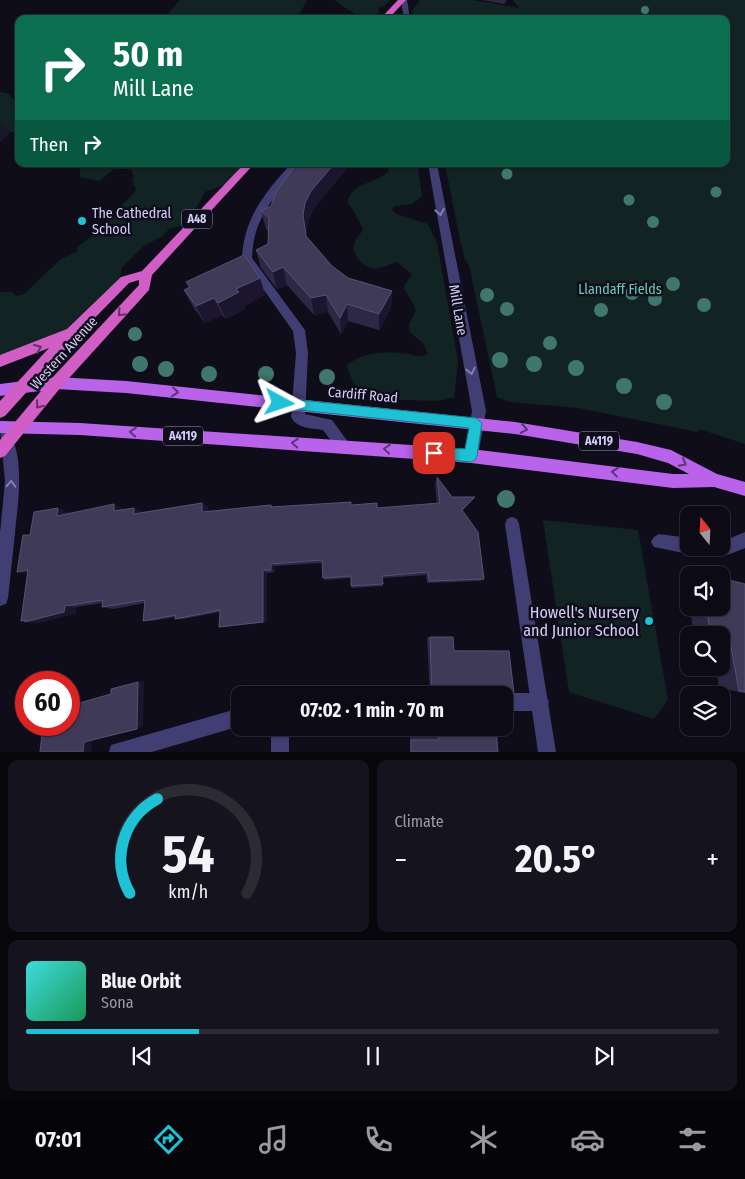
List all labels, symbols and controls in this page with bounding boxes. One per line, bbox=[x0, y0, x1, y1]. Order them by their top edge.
text: 50 m bbox=[113, 33, 183, 75]
icon: right bbox=[30, 35, 95, 100]
text: Mill Lane bbox=[113, 75, 194, 102]
icon: right bbox=[78, 130, 106, 158]
text: Then bbox=[30, 133, 68, 156]
place label: The Cathedral School bbox=[92, 205, 171, 238]
one-way arrow bbox=[435, 207, 445, 216]
road number: A48 bbox=[182, 210, 212, 228]
marker: The Cathedral School bbox=[76, 215, 88, 227]
park label: Llandaff Fields bbox=[578, 281, 662, 298]
street label: Mill Lane bbox=[445, 283, 471, 337]
one-way arrow bbox=[118, 307, 127, 316]
street label: Western Avenue bbox=[27, 313, 101, 393]
one-way arrow bbox=[33, 343, 42, 354]
one-way arrow bbox=[465, 367, 476, 376]
position arrow bbox=[253, 376, 305, 428]
street label: Cardiff Road bbox=[327, 383, 399, 407]
one-way arrow bbox=[171, 386, 179, 397]
one-way arrow bbox=[36, 399, 45, 409]
one-way arrow bbox=[520, 424, 529, 434]
road number: A4119 bbox=[163, 426, 203, 446]
one-way arrow bbox=[129, 427, 137, 438]
pin bbox=[413, 432, 455, 474]
road number: A4119 bbox=[579, 432, 619, 451]
one-way arrow bbox=[291, 438, 299, 449]
icon: arrive bbox=[420, 439, 448, 467]
one-way arrow bbox=[383, 444, 391, 455]
one-way arrow bbox=[677, 457, 686, 467]
one-way arrow bbox=[610, 467, 618, 478]
one-way arrow bbox=[5, 480, 16, 488]
north arrow bbox=[680, 506, 730, 556]
map controls bbox=[680, 506, 730, 736]
button: sound bbox=[680, 566, 730, 616]
place label: Howell's Nursery and Junior School bbox=[523, 603, 640, 640]
marker: Howell's Nursery and Junior School bbox=[643, 615, 655, 627]
button: search bbox=[680, 626, 730, 676]
speed limit sign: 60 bbox=[15, 671, 80, 736]
button: layers bbox=[680, 686, 730, 736]
text: 07:02 · 1 min · 70 m bbox=[300, 699, 444, 722]
text: Climate bbox=[395, 812, 444, 831]
text: 54 bbox=[162, 823, 214, 886]
text: 20.5° bbox=[515, 836, 598, 882]
text: − bbox=[395, 843, 407, 876]
text: + bbox=[706, 843, 719, 876]
text: km/h bbox=[168, 881, 208, 903]
text: Blue Orbit bbox=[101, 970, 181, 993]
text: Sona bbox=[101, 993, 134, 1012]
icon: previous bbox=[128, 1042, 156, 1070]
icon: pause bbox=[359, 1042, 387, 1070]
icon: next bbox=[590, 1042, 618, 1070]
icon: directions bbox=[151, 1122, 186, 1157]
icon: music bbox=[256, 1122, 291, 1157]
icon: phone bbox=[361, 1122, 396, 1157]
icon: climate bbox=[466, 1122, 501, 1157]
icon: car bbox=[570, 1122, 605, 1157]
icon: filters bbox=[675, 1122, 710, 1157]
text: 07:01 bbox=[35, 1126, 82, 1153]

